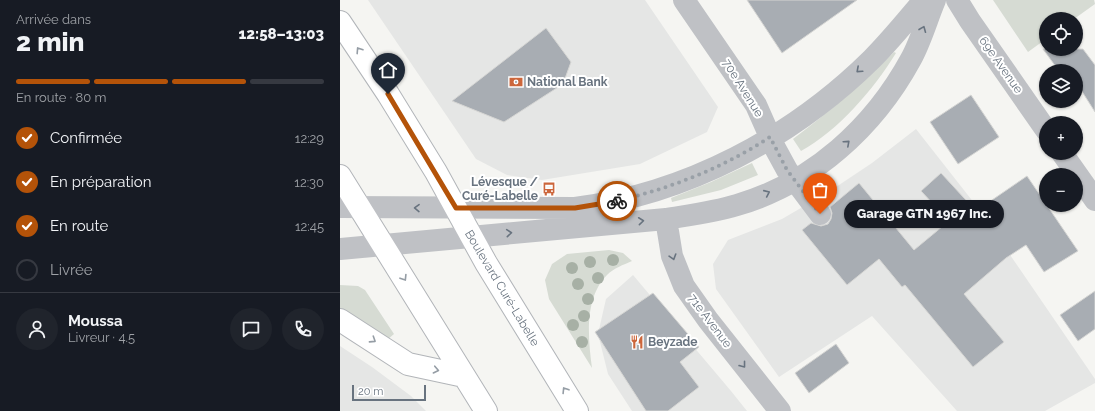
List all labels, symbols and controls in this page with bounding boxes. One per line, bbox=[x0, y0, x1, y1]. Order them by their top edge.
text: Arrivée dans bbox=[16, 12, 91, 27]
map controls bbox=[1039, 12, 1083, 212]
button: locate bbox=[1039, 12, 1083, 56]
text: 12:58–13:03 bbox=[239, 25, 324, 43]
one-way arrow bbox=[919, 25, 927, 32]
text: 2 min bbox=[16, 27, 84, 57]
street label: 69e Avenue bbox=[976, 34, 1026, 96]
one-way arrow bbox=[356, 47, 363, 54]
pin bbox=[371, 53, 405, 94]
street label: 70e Avenue bbox=[720, 56, 766, 120]
icon: home bbox=[377, 59, 399, 81]
button: layers bbox=[1039, 64, 1083, 108]
one-way arrow bbox=[857, 66, 864, 73]
bank icon: National Bank bbox=[508, 74, 524, 90]
place label: National Bank bbox=[527, 75, 608, 89]
text: En route · 80 m bbox=[16, 90, 106, 105]
button: + bbox=[1039, 116, 1083, 160]
icon: check bbox=[16, 127, 38, 149]
text: Confirmée bbox=[50, 129, 122, 147]
text: 12:29 bbox=[295, 131, 324, 146]
one-way arrow bbox=[842, 141, 849, 148]
button: − bbox=[1039, 168, 1083, 212]
icon: check bbox=[16, 171, 38, 193]
text: En préparation bbox=[50, 173, 151, 191]
pin bbox=[803, 173, 837, 214]
text: 12:30 bbox=[294, 175, 324, 190]
place label: Lévesque / Curé-Labelle bbox=[462, 175, 539, 203]
icon: bag bbox=[809, 179, 831, 201]
bus stop icon: Lévesque / Curé-Labelle bbox=[541, 181, 557, 197]
courier bbox=[597, 181, 637, 221]
icon: bike bbox=[606, 190, 628, 212]
one-way arrow bbox=[764, 190, 771, 198]
callout: Garage GTN 1967 Inc. bbox=[844, 200, 1004, 228]
one-way arrow bbox=[414, 204, 420, 212]
text: Garage GTN 1967 Inc. bbox=[857, 206, 991, 221]
icon: check bbox=[16, 215, 38, 237]
text: En route bbox=[50, 217, 108, 235]
one-way arrow bbox=[638, 217, 644, 226]
text: 12:45 bbox=[295, 219, 324, 234]
street label: Boulevard Curé-Labelle bbox=[462, 227, 542, 349]
one-way arrow bbox=[506, 229, 512, 238]
one-way arrow bbox=[668, 253, 677, 260]
text: Livrée bbox=[50, 261, 93, 279]
one-way arrow bbox=[399, 274, 407, 281]
street label: 71e Avenue bbox=[685, 291, 735, 351]
button: person bbox=[16, 308, 58, 350]
button: chat bbox=[230, 308, 272, 350]
button: phone bbox=[282, 308, 324, 350]
text: Moussa bbox=[68, 312, 123, 330]
text: Livreur · 4.5 bbox=[68, 330, 135, 345]
restaurant icon: Beyzade bbox=[629, 334, 645, 350]
place label: Beyzade bbox=[648, 335, 697, 349]
one-way arrow bbox=[369, 336, 376, 343]
one-way arrow bbox=[739, 360, 746, 367]
one-way arrow bbox=[433, 365, 439, 374]
scale bar bbox=[352, 383, 426, 402]
text: 20 m bbox=[358, 385, 383, 398]
one-way arrow bbox=[562, 388, 569, 395]

